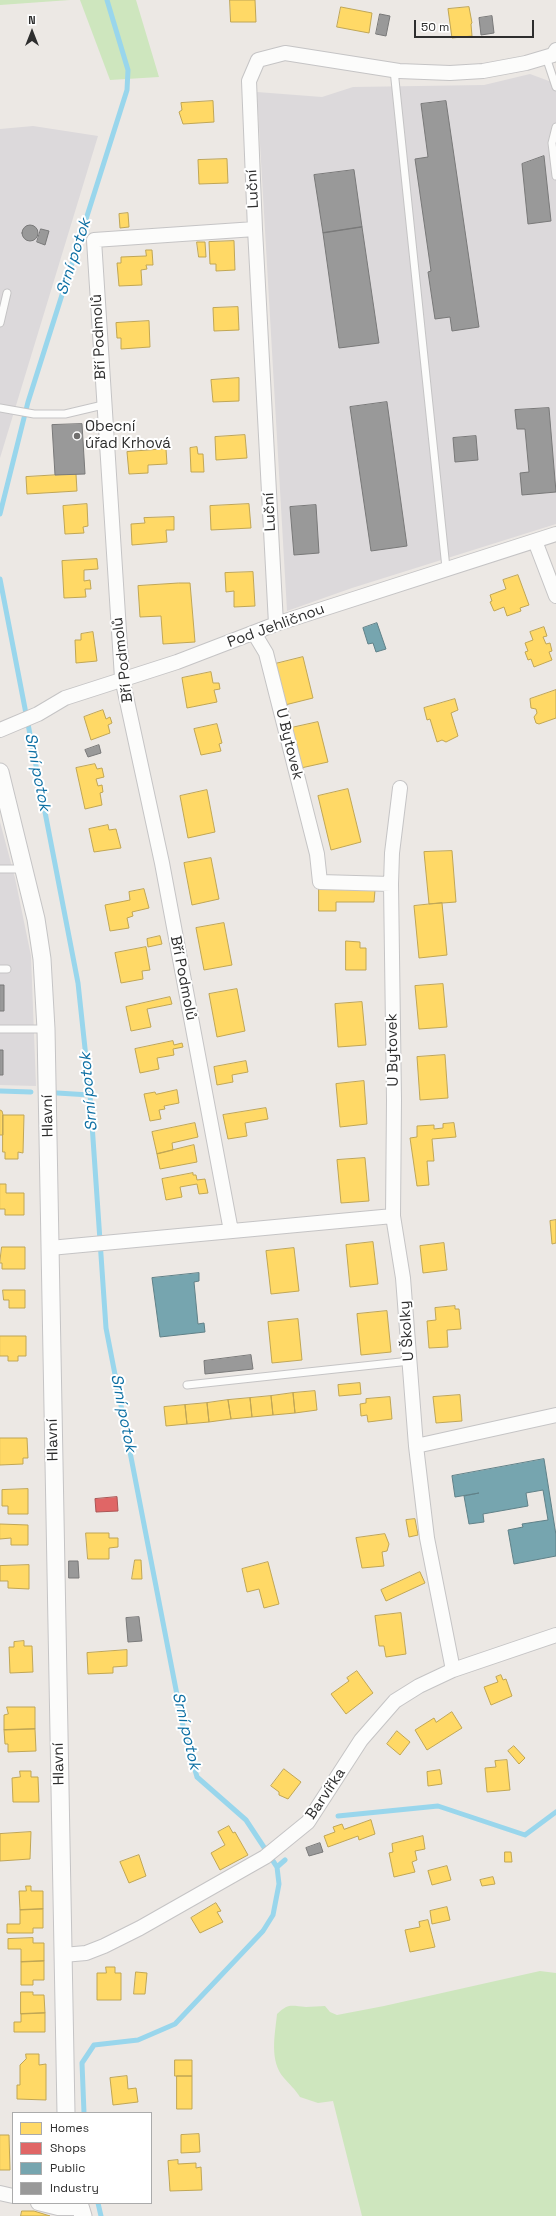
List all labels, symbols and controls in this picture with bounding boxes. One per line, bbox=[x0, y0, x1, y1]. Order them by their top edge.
north arrow bbox=[12, 12, 52, 52]
scale bar bbox=[416, 12, 536, 38]
text: N bbox=[28, 13, 36, 27]
text: 50 m bbox=[421, 19, 449, 35]
street label: Luční bbox=[243, 169, 263, 209]
water label: Srní potok bbox=[53, 216, 95, 298]
street label: Bří Podmolů bbox=[88, 294, 110, 380]
place label: Obecní úřad Krhová bbox=[85, 418, 171, 453]
marker: Obecní úřad Krhová bbox=[72, 431, 82, 441]
street label: Luční bbox=[260, 492, 280, 532]
street label: Pod Jehličnou bbox=[225, 600, 327, 652]
street label: Bří Podmolů bbox=[109, 616, 137, 704]
street label: U Bytovek bbox=[271, 706, 307, 782]
water label: Srní potok bbox=[20, 731, 54, 813]
street label: Bří Podmolů bbox=[166, 934, 200, 1022]
street label: U Bytovek bbox=[383, 1013, 403, 1087]
water label: Srní potok bbox=[76, 1052, 102, 1132]
street label: Hlavní bbox=[39, 1094, 57, 1138]
street label: U Školky bbox=[396, 1300, 418, 1362]
water label: Srní potok bbox=[106, 1372, 140, 1454]
street label: Hlavní bbox=[44, 1418, 62, 1462]
water label: Srní potok bbox=[168, 1690, 204, 1772]
street label: Hlavní bbox=[50, 1742, 68, 1786]
street label: Barvířka bbox=[302, 1765, 350, 1823]
legend bbox=[12, 2112, 152, 2204]
text: Homes bbox=[50, 2120, 89, 2136]
text: Shops bbox=[50, 2140, 86, 2156]
text: Public bbox=[50, 2160, 85, 2176]
text: Industry bbox=[50, 2180, 99, 2196]

